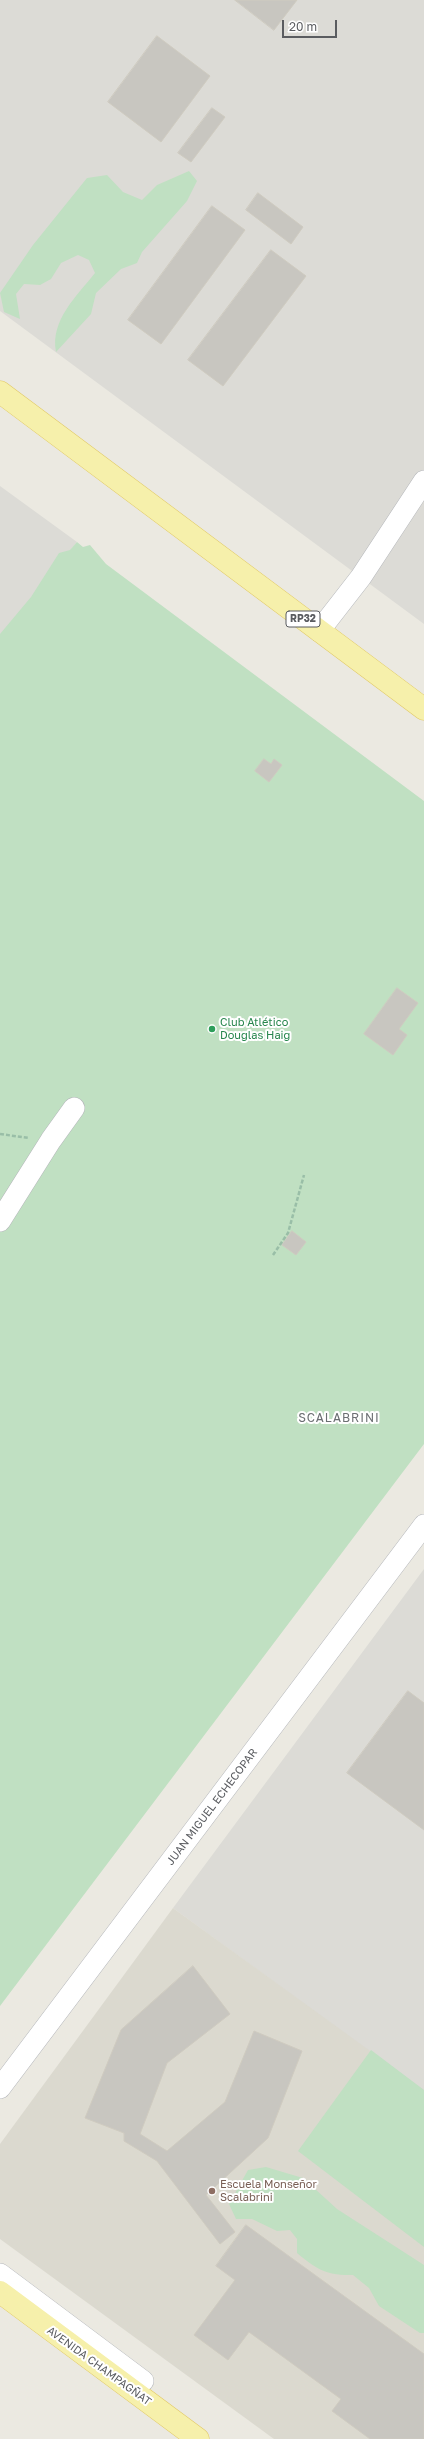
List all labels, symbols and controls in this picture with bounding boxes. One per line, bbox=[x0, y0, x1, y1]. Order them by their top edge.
scale bar bbox=[284, 12, 339, 38]
text: 20 m bbox=[289, 19, 317, 34]
road number: RP32 bbox=[286, 611, 320, 627]
place label: Club Atlético Douglas Haig bbox=[220, 1016, 290, 1042]
marker: Club Atlético Douglas Haig bbox=[207, 1024, 217, 1034]
district label: SCALABRINI bbox=[298, 1411, 380, 1425]
street label: JUAN MIGUEL ECHECOPAR bbox=[164, 1746, 260, 1868]
place label: Escuela Monseñor Scalabrini bbox=[220, 2178, 317, 2204]
marker: Escuela Monseñor Scalabrini bbox=[207, 2186, 217, 2196]
street label: AVENIDA CHAMPAGÑAT bbox=[44, 2324, 154, 2408]

